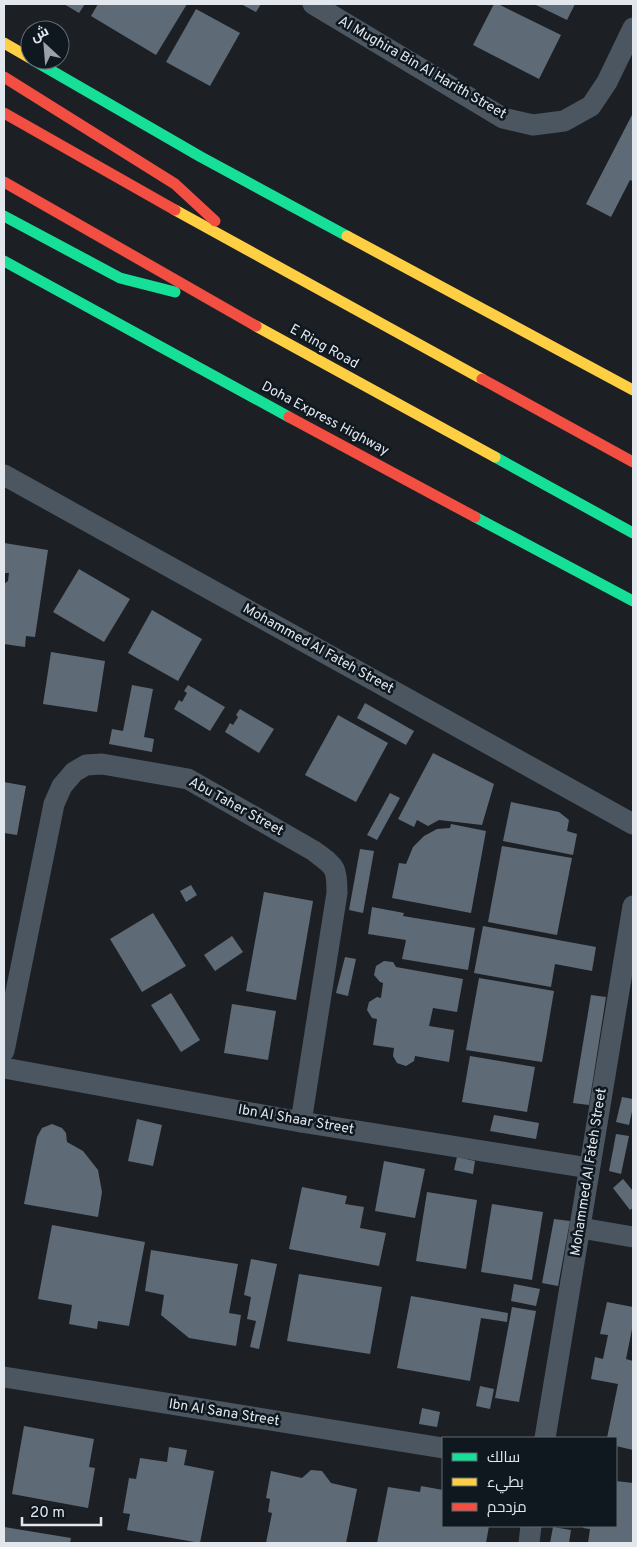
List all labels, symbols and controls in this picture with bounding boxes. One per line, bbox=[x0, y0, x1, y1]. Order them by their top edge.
street label: Al Mughira Bin Al Harith Street bbox=[335, 13, 509, 123]
north arrow bbox=[20, 20, 70, 70]
text: ش bbox=[28, 22, 52, 46]
street label: E Ring Road bbox=[287, 321, 361, 373]
street label: Doha Express Highway bbox=[258, 378, 392, 460]
street label: Mohammed Al Fateh Street bbox=[240, 600, 396, 698]
street label: Abu Taher Street bbox=[186, 774, 286, 840]
street label: Mohammed Al Fateh Street bbox=[567, 1087, 611, 1257]
street label: Ibn Al Shaar Street bbox=[237, 1101, 355, 1139]
street label: Ibn Al Sana Street bbox=[167, 1396, 281, 1430]
legend bbox=[442, 1437, 617, 1527]
text: سالك bbox=[487, 1449, 520, 1468]
text: بطيء bbox=[487, 1474, 524, 1494]
scale bar bbox=[22, 1494, 101, 1526]
text: مزدحم bbox=[487, 1499, 527, 1518]
text: 20 m bbox=[30, 1504, 65, 1523]

